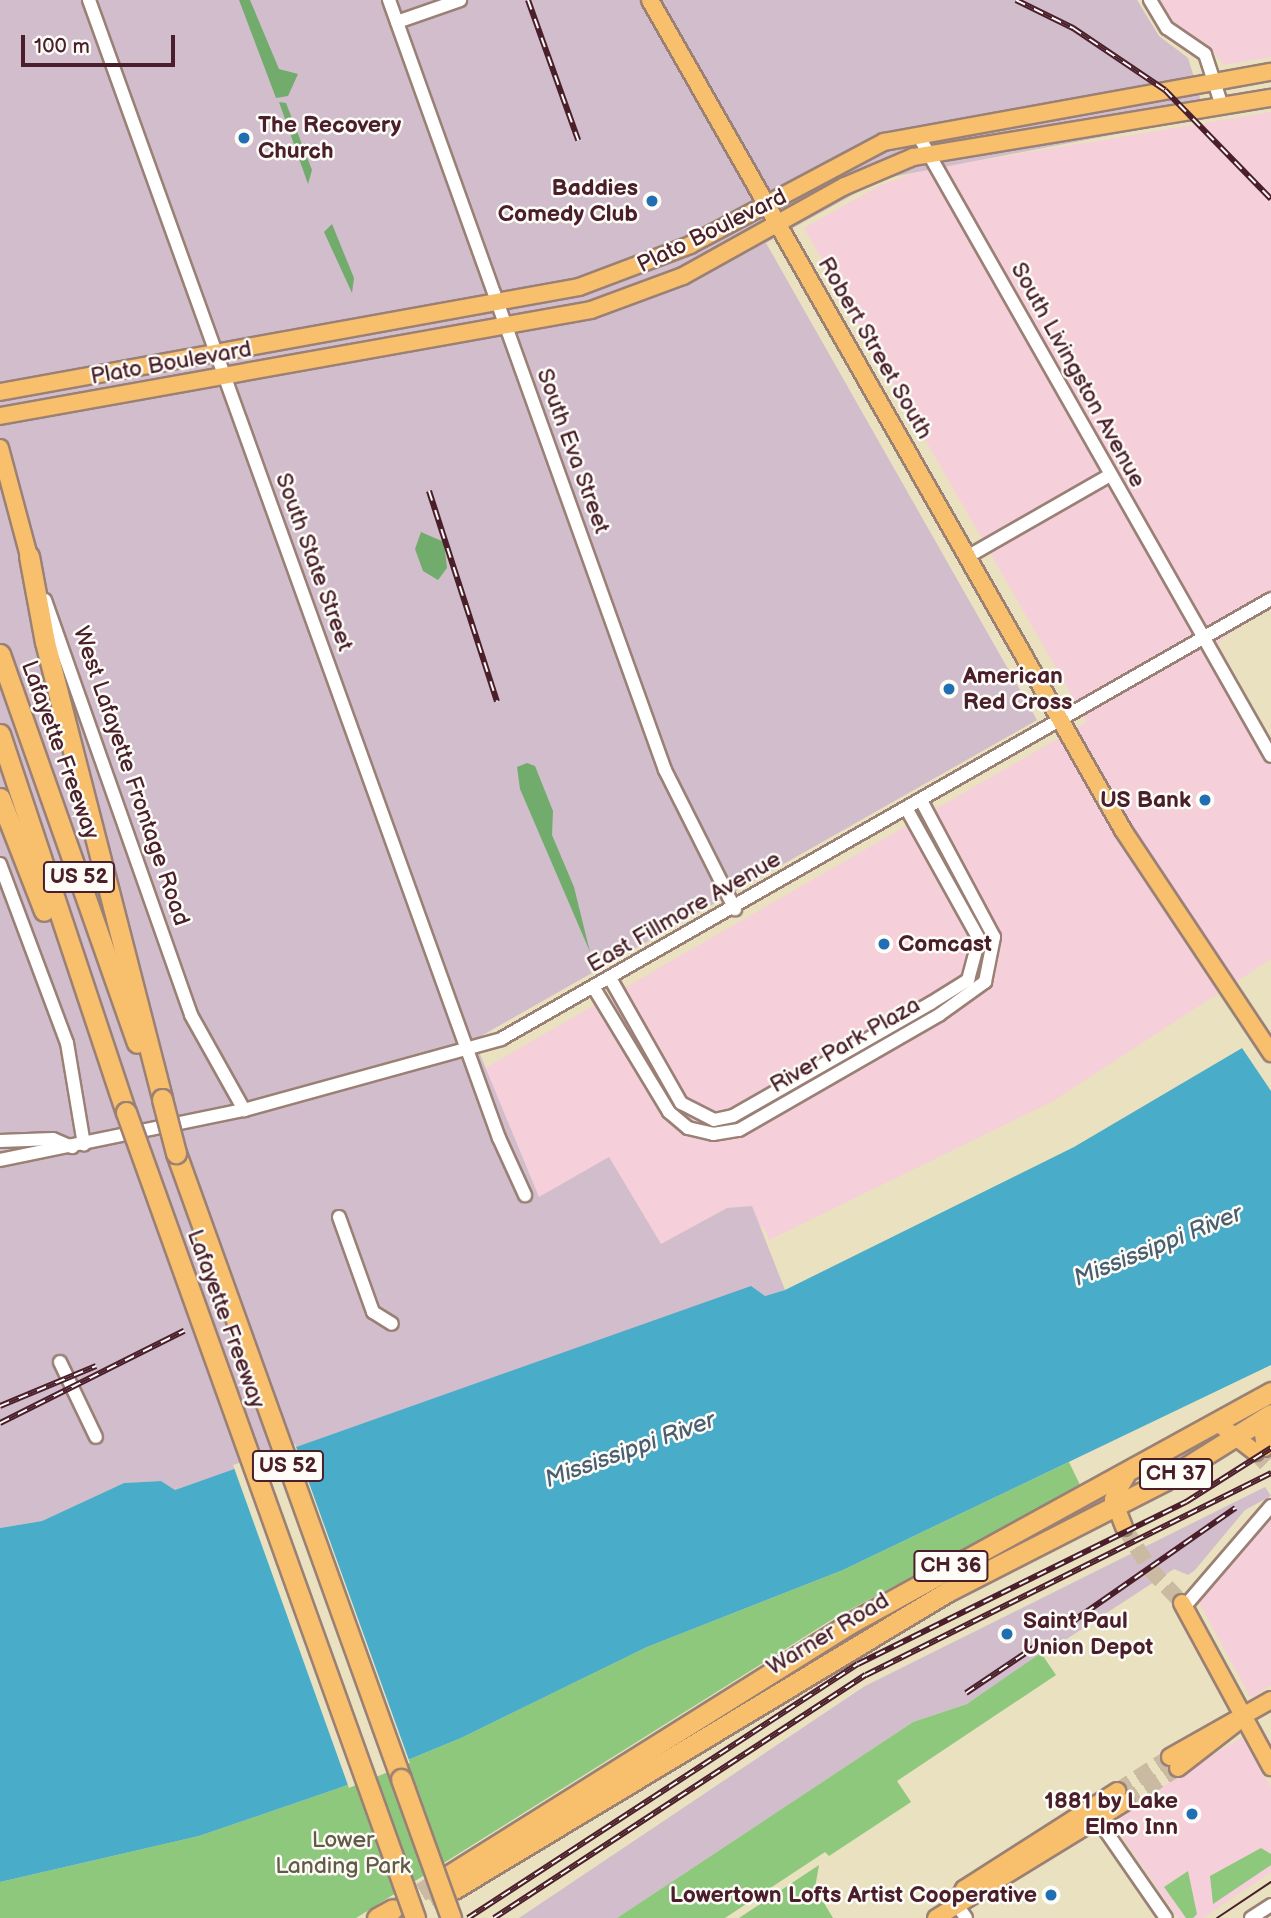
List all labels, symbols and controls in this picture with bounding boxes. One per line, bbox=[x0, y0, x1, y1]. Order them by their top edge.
scale bar bbox=[24, 21, 178, 65]
text: 100 m bbox=[34, 34, 90, 59]
place label: The Recovery Church bbox=[258, 111, 401, 165]
marker: The Recovery Church bbox=[236, 130, 252, 146]
place label: Baddies Comedy Club bbox=[497, 174, 638, 228]
street label: Plato Boulevard bbox=[633, 183, 791, 279]
marker: Baddies Comedy Club bbox=[644, 193, 660, 209]
street label: Robert Street South bbox=[811, 252, 939, 444]
street label: South Livingston Avenue bbox=[1005, 258, 1151, 492]
street label: Plato Boulevard bbox=[88, 335, 254, 391]
street label: South Eva Street bbox=[530, 365, 616, 537]
street label: South State Street bbox=[269, 469, 359, 655]
street label: West Lafayette Frontage Road bbox=[67, 623, 195, 929]
street label: Lafayette Freeway bbox=[15, 657, 105, 843]
place label: American Red Cross bbox=[963, 662, 1072, 716]
marker: American Red Cross bbox=[941, 681, 957, 697]
place label: US Bank bbox=[1100, 786, 1191, 814]
marker: US Bank bbox=[1197, 792, 1213, 808]
street label: East Fillmore Avenue bbox=[582, 845, 786, 979]
road number: US 52 bbox=[42, 860, 116, 894]
place label: Comcast bbox=[898, 930, 992, 958]
marker: Comcast bbox=[876, 936, 892, 952]
street label: River Park Plaza bbox=[765, 991, 925, 1099]
water label: Mississippi River bbox=[1069, 1199, 1247, 1293]
street label: Lafayette Freeway bbox=[181, 1226, 271, 1412]
water label: Mississippi River bbox=[541, 1406, 719, 1494]
road number: US 52 bbox=[251, 1448, 325, 1484]
road number: CH 37 bbox=[1138, 1456, 1214, 1492]
road number: CH 36 bbox=[912, 1548, 990, 1584]
street label: Warner Road bbox=[762, 1587, 894, 1681]
place label: Saint Paul Union Depot bbox=[1023, 1607, 1153, 1661]
marker: Saint Paul Union Depot bbox=[997, 1624, 1017, 1644]
place label: 1881 by Lake Elmo Inn bbox=[1044, 1787, 1178, 1841]
marker: 1881 by Lake Elmo Inn bbox=[1184, 1806, 1200, 1822]
park label: Lower Landing Park bbox=[275, 1826, 411, 1880]
place label: Lowertown Lofts Artist Cooperative bbox=[670, 1881, 1037, 1909]
marker: Lowertown Lofts Artist Cooperative bbox=[1043, 1887, 1059, 1903]

